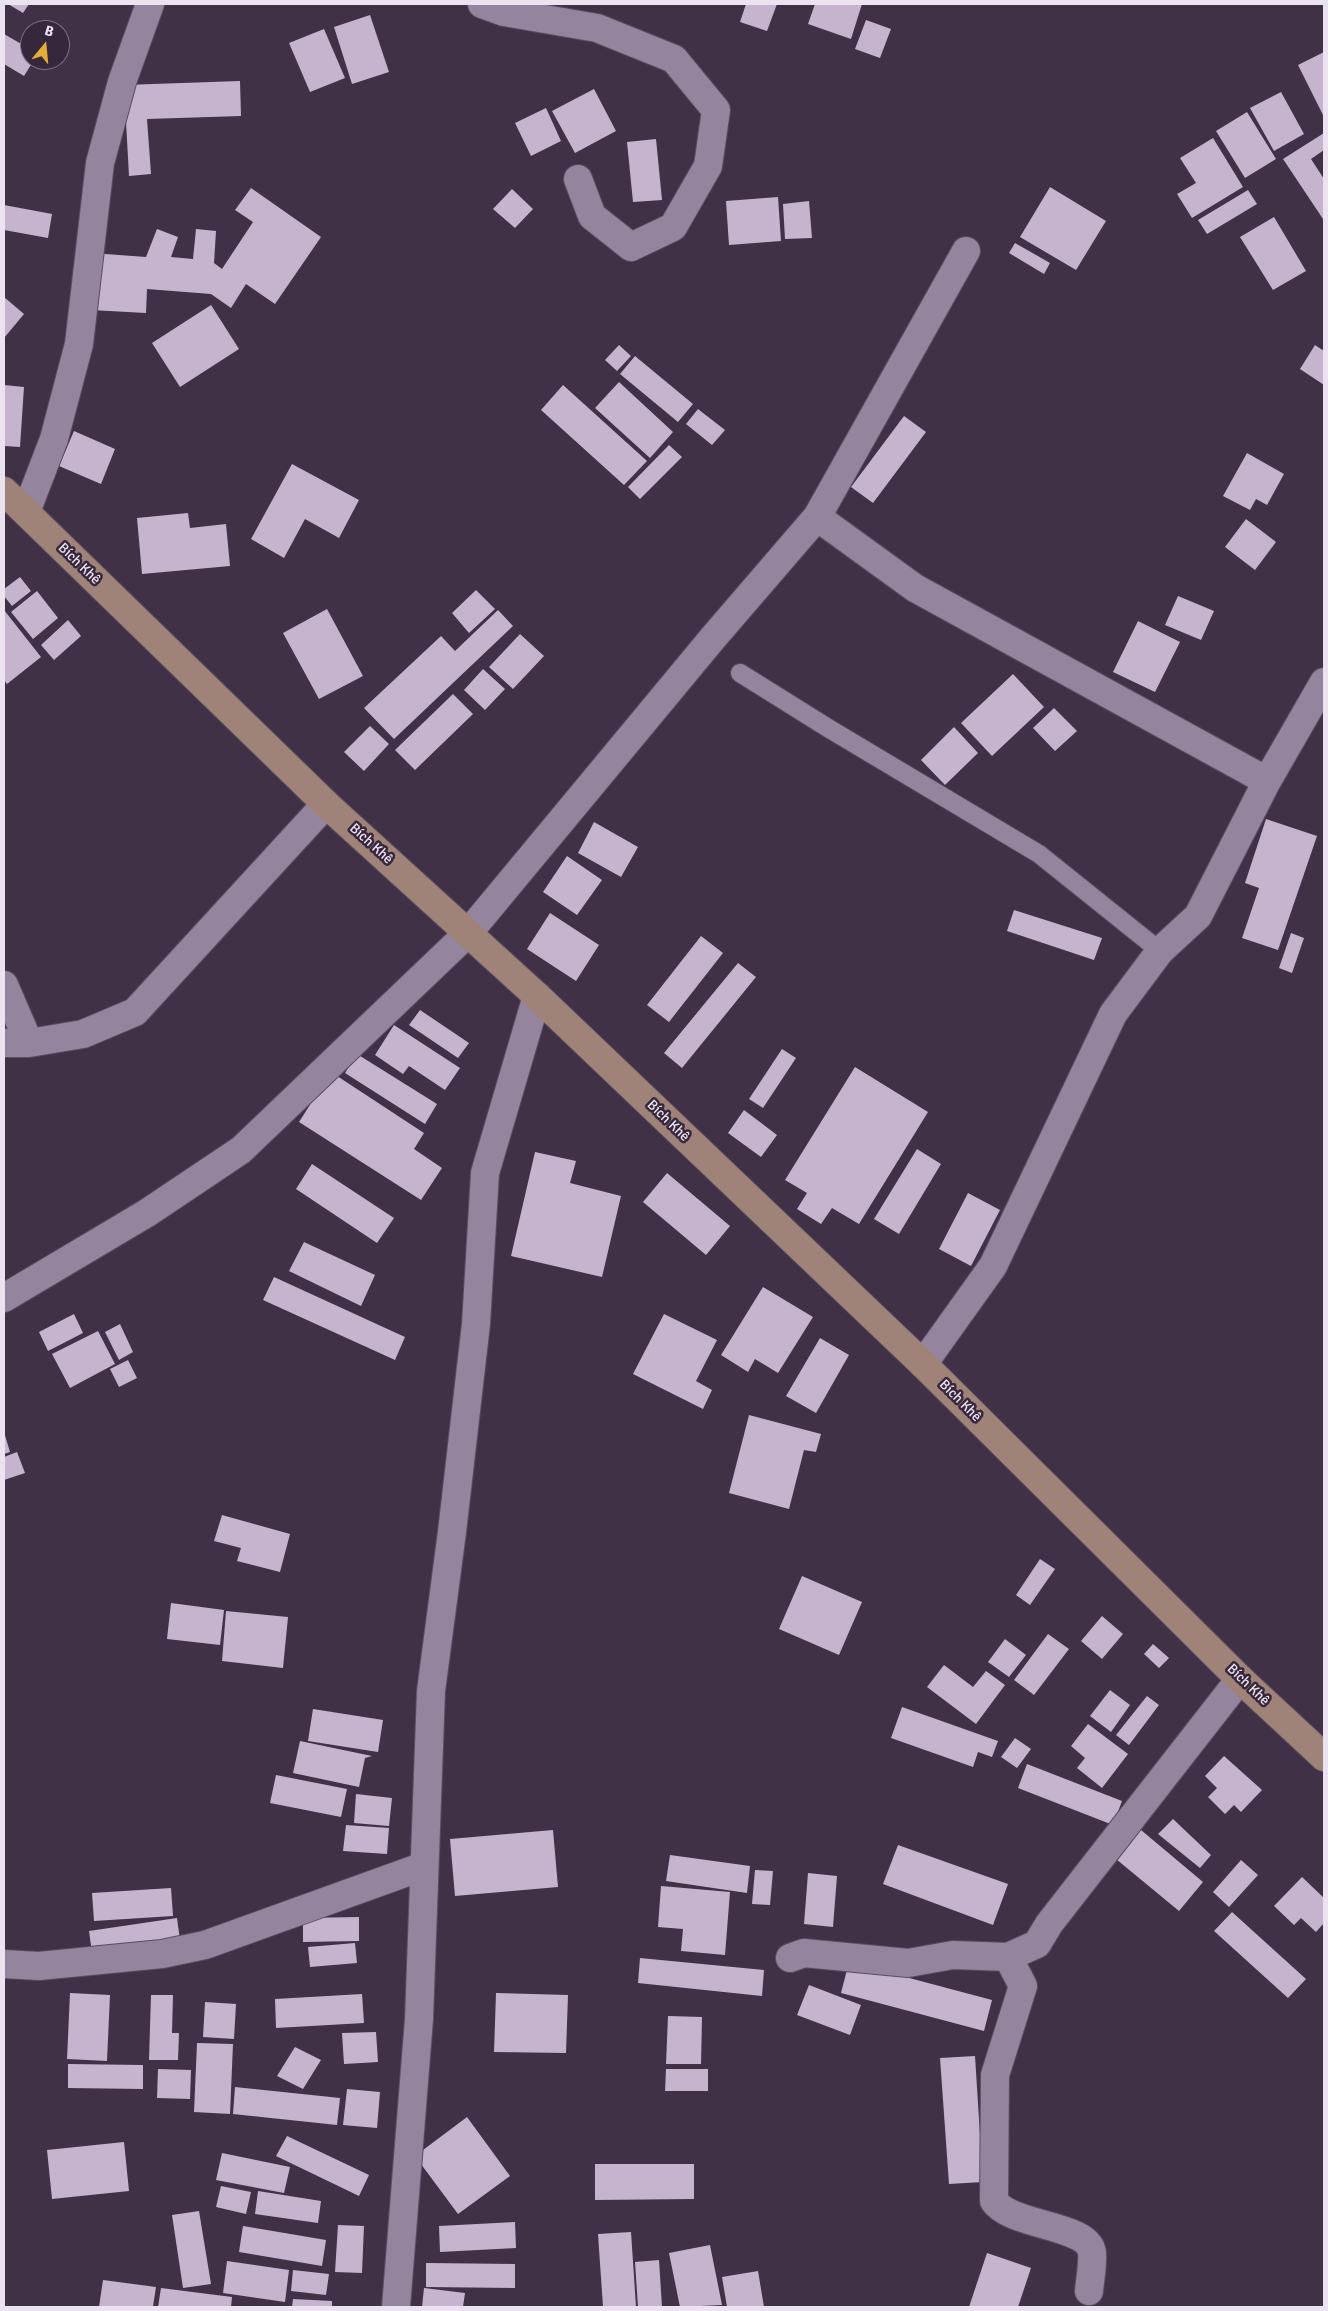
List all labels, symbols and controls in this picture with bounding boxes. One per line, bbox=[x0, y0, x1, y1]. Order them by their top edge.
north arrow bbox=[20, 20, 70, 70]
text: B bbox=[43, 22, 56, 41]
street label: Bích Khê bbox=[54, 540, 104, 588]
street label: Bích Khê bbox=[346, 820, 396, 868]
street label: Bích Khê bbox=[643, 1097, 693, 1145]
street label: Bích Khê bbox=[935, 1376, 985, 1426]
street label: Bích Khê bbox=[1223, 1661, 1273, 1709]

